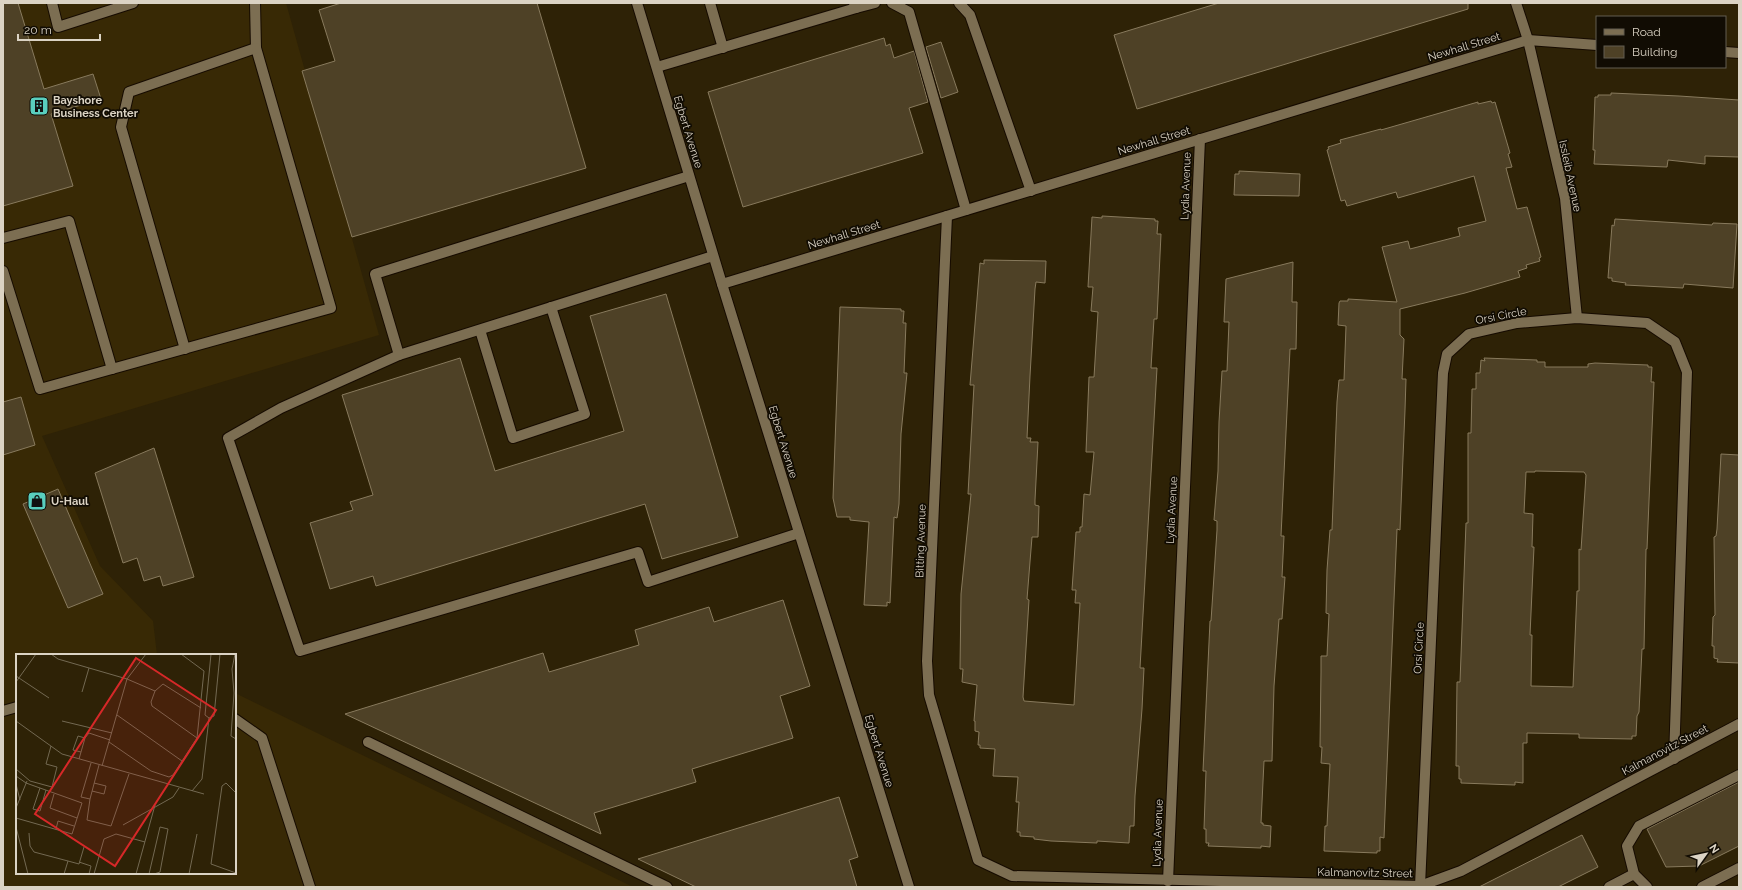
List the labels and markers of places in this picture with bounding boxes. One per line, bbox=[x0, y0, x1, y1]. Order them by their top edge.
place label: Bayshore Business Center bbox=[53, 94, 139, 120]
building icon: Bayshore Business Center bbox=[28, 95, 50, 117]
shop icon: U-Haul bbox=[26, 490, 48, 512]
place label: U-Haul bbox=[51, 495, 89, 508]

